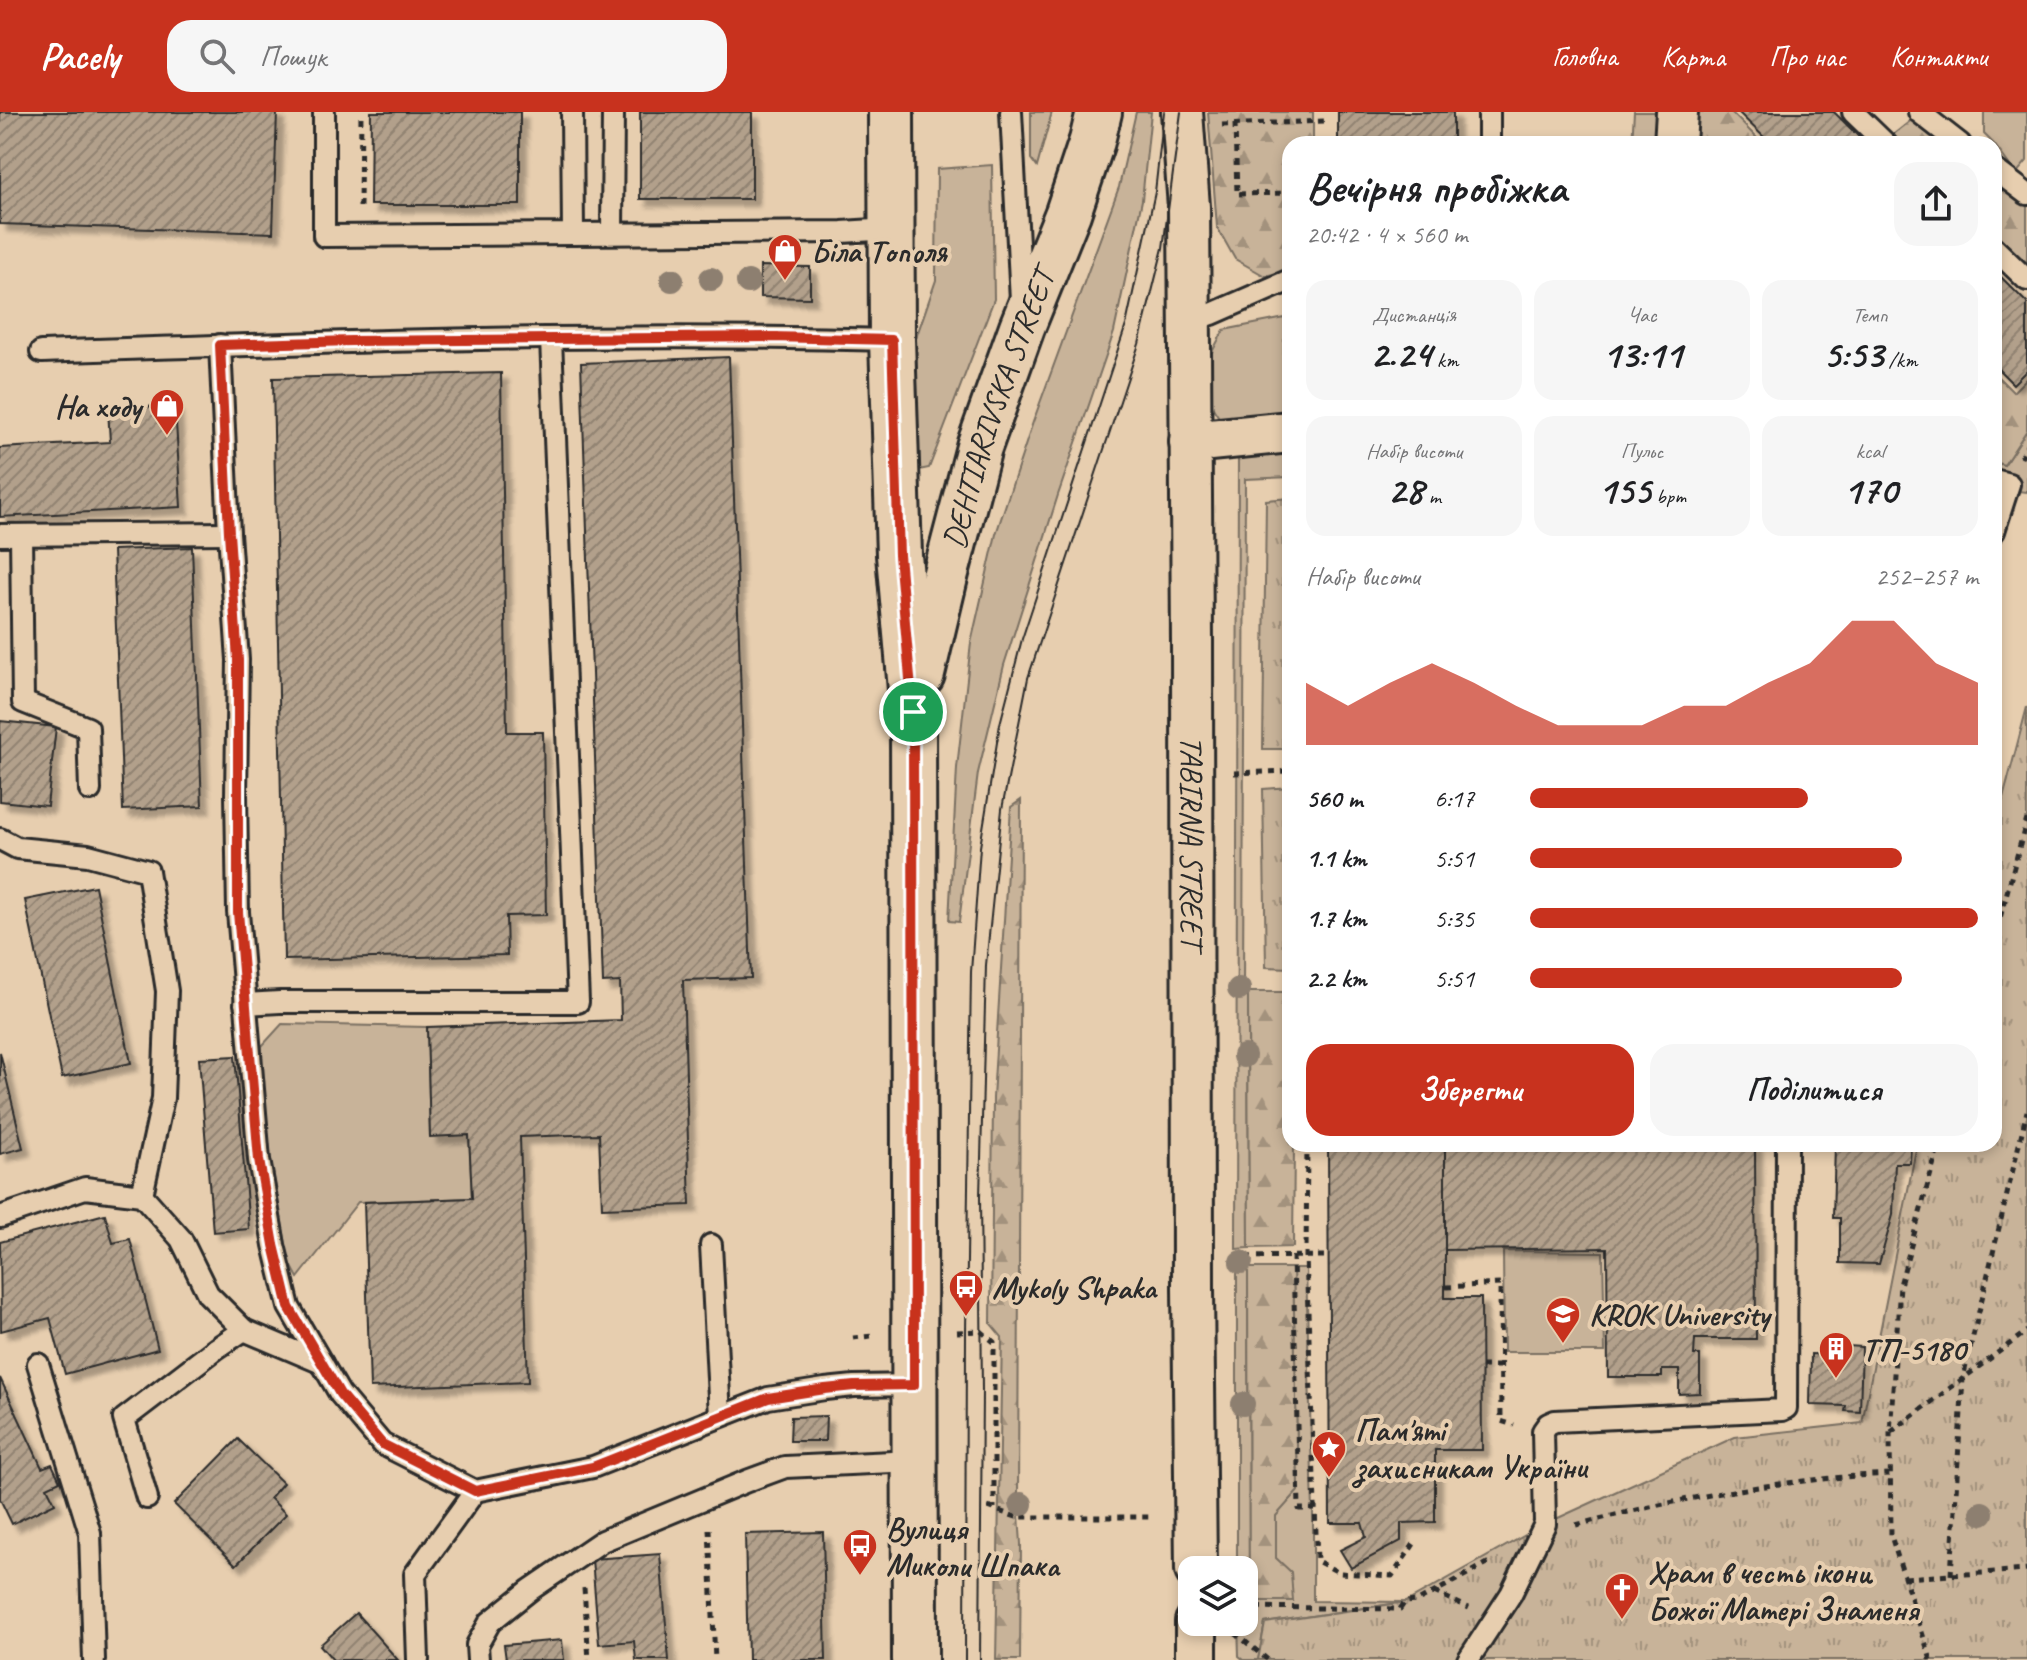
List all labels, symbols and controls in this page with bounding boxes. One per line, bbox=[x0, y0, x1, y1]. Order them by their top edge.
search box bbox=[167, 20, 727, 92]
text: Pacely bbox=[40, 33, 119, 80]
icon: search bbox=[195, 34, 239, 78]
text: Пошук bbox=[259, 37, 326, 75]
text: Головна bbox=[1552, 39, 1617, 74]
text: Карта bbox=[1661, 39, 1725, 74]
text: Про нас bbox=[1769, 39, 1846, 74]
text: Контакти bbox=[1890, 39, 1987, 74]
text: Вечірня пробіжка bbox=[1306, 160, 1566, 215]
button: share bbox=[1894, 162, 1978, 246]
text: 20:42 · 4 × 560 m bbox=[1306, 218, 1467, 251]
place label: Біла Тополя bbox=[811, 231, 949, 272]
shop icon: Біла Тополя bbox=[766, 232, 804, 282]
street label: DEHTIARIVSKA STREET bbox=[933, 257, 1066, 553]
text: Дистанція bbox=[1372, 301, 1456, 329]
text: Час bbox=[1628, 301, 1656, 329]
text: Темп bbox=[1852, 301, 1888, 329]
text: 2.24 bbox=[1370, 329, 1432, 379]
text: 13:11 bbox=[1602, 329, 1682, 379]
text: 5:53 bbox=[1823, 329, 1883, 379]
text: km bbox=[1432, 346, 1458, 374]
text: /km bbox=[1883, 346, 1917, 374]
place label: На ходу bbox=[55, 386, 144, 427]
shop icon: На ходу bbox=[148, 387, 186, 437]
text: Набір висоти bbox=[1366, 437, 1462, 465]
text: Пульс bbox=[1621, 437, 1663, 465]
text: kcal bbox=[1855, 437, 1885, 465]
text: 28 bbox=[1387, 465, 1423, 515]
text: 155 bbox=[1598, 465, 1651, 515]
text: 170 bbox=[1843, 465, 1897, 515]
text: m bbox=[1423, 482, 1441, 510]
text: bpm bbox=[1651, 482, 1686, 510]
text: Набір висоти bbox=[1306, 560, 1419, 593]
text: 252–257 m bbox=[1875, 560, 1978, 593]
pin bbox=[879, 678, 947, 746]
icon: arrive bbox=[891, 690, 935, 734]
street label: TABIRNA STREET bbox=[1172, 736, 1213, 955]
text: 560 m bbox=[1306, 782, 1362, 815]
text: 6:17 bbox=[1434, 782, 1474, 815]
text: 1.1 km bbox=[1306, 842, 1366, 875]
text: 5:51 bbox=[1434, 842, 1474, 875]
text: 1.7 km bbox=[1306, 902, 1366, 935]
text: 5:35 bbox=[1434, 902, 1474, 935]
text: 2.2 km bbox=[1306, 962, 1366, 995]
text: 5:51 bbox=[1434, 962, 1474, 995]
button: Зберегти bbox=[1306, 1044, 1634, 1136]
button: Поділитися bbox=[1650, 1044, 1978, 1136]
place label: Mykoly Shpaka bbox=[992, 1267, 1159, 1308]
bus stop icon: Mykoly Shpaka bbox=[947, 1268, 985, 1318]
place label: KROK University bbox=[1589, 1294, 1772, 1335]
school or university icon: KROK University bbox=[1544, 1295, 1582, 1345]
place label: ТП-5180 bbox=[1862, 1329, 1969, 1370]
building icon: ТП-5180 bbox=[1817, 1330, 1855, 1380]
place label: Пам'яті захисникам України bbox=[1351, 1410, 1589, 1489]
place icon: Пам'яті захисникам України bbox=[1310, 1429, 1348, 1479]
place label: Вулиця Миколи Шпака bbox=[886, 1508, 1061, 1586]
bus stop icon: Вулиця Миколи Шпака bbox=[841, 1527, 879, 1577]
place label: Храм в честь ікони Божої Матері Знаменя bbox=[1648, 1552, 1921, 1630]
map controls bbox=[1178, 1556, 1258, 1636]
button: layers bbox=[1178, 1556, 1258, 1636]
church icon: Храм в честь ікони Божої Матері Знаменя bbox=[1603, 1571, 1641, 1621]

